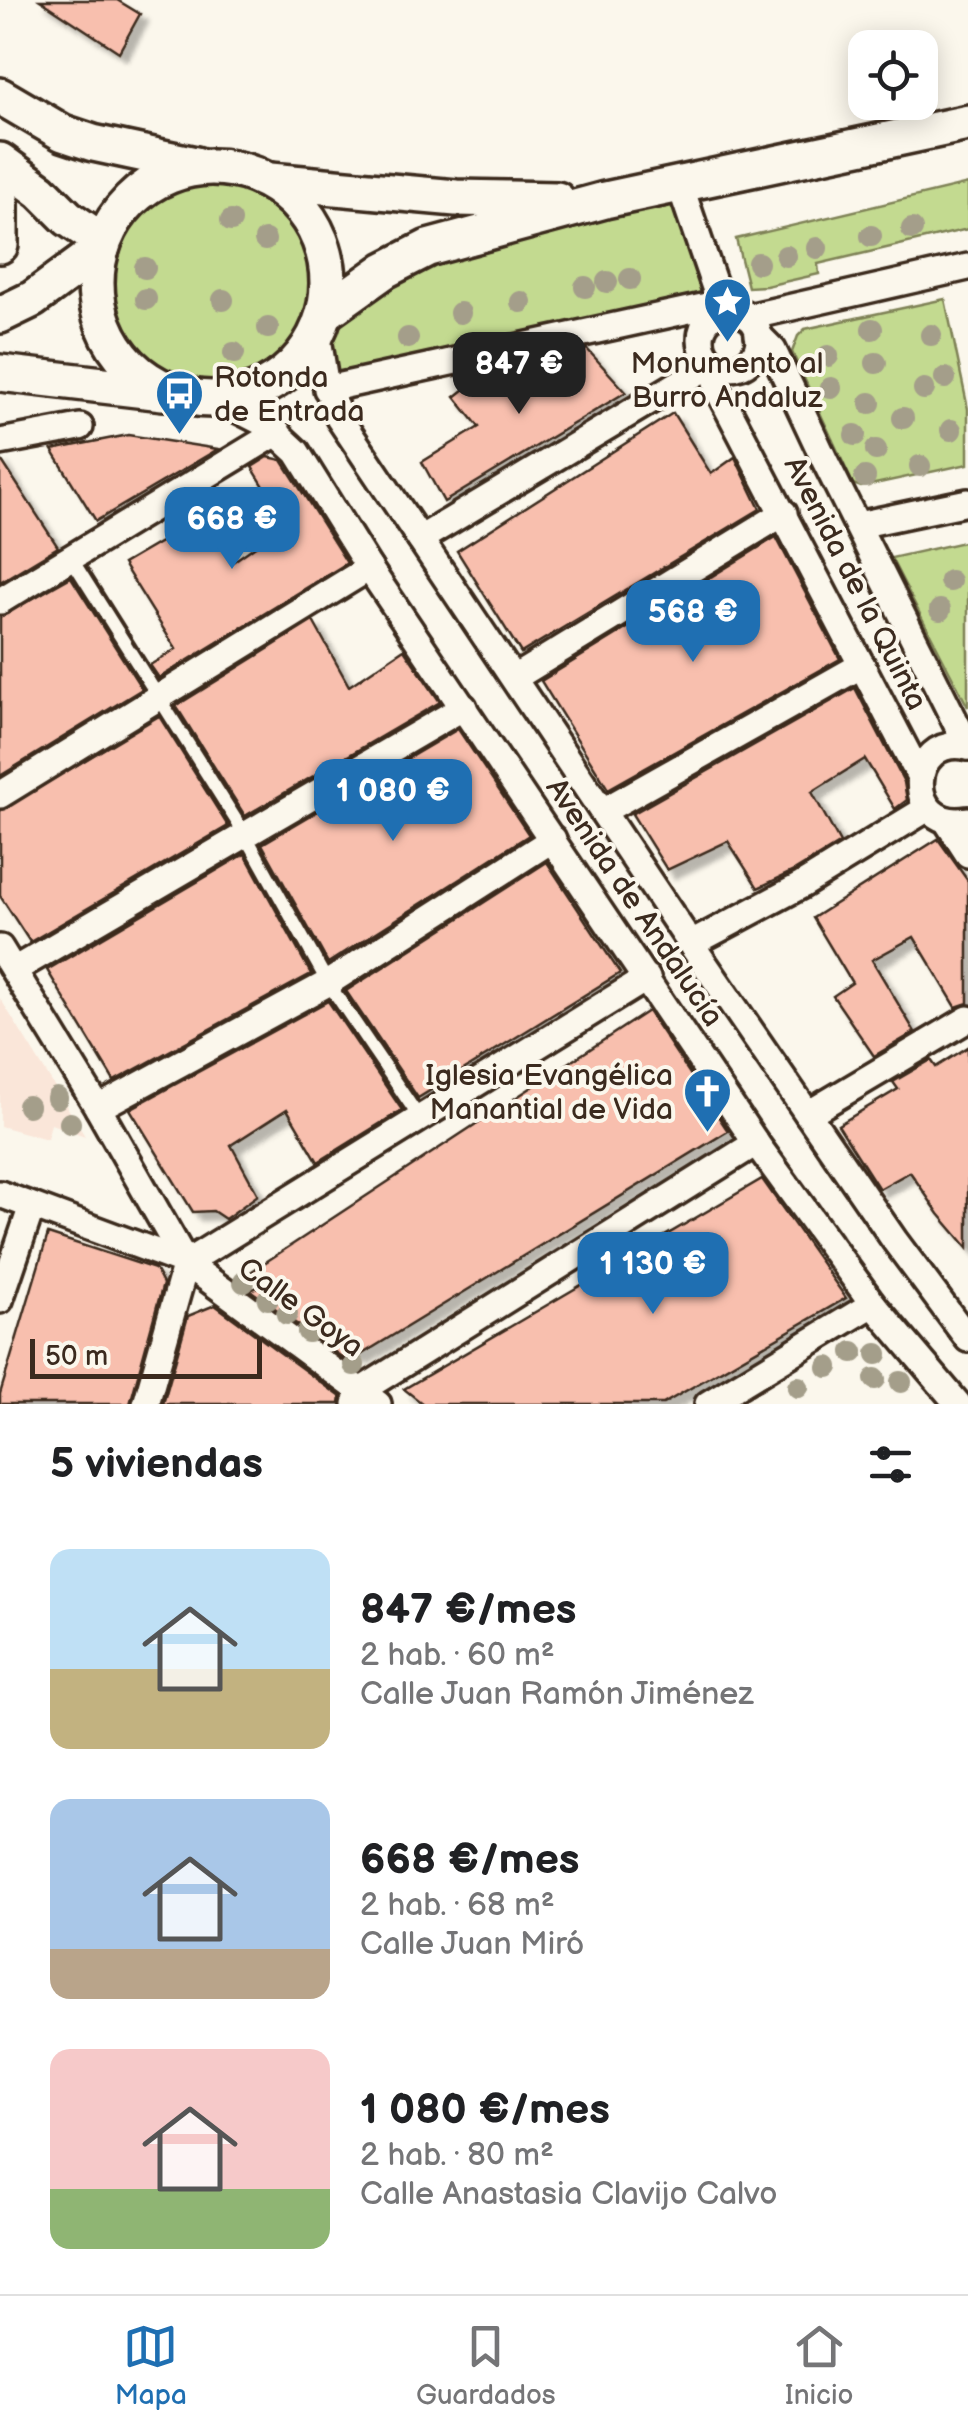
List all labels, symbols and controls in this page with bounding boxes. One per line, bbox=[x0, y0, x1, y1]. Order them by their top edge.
map controls bbox=[848, 30, 938, 120]
button: locate bbox=[848, 30, 938, 120]
place icon: Monumento al Burro Andaluz bbox=[701, 276, 753, 344]
pin: 847 € bbox=[449, 332, 589, 417]
text: 847 € bbox=[475, 345, 563, 384]
place label: Monumento al Burro Andaluz bbox=[630, 346, 824, 416]
place label: Rotonda de Entrada bbox=[214, 360, 364, 430]
bus stop icon: Rotonda de Entrada bbox=[153, 368, 205, 436]
street label: Avenida de la Quinta bbox=[776, 451, 935, 716]
pin: 668 € bbox=[162, 487, 302, 572]
text: 668 € bbox=[187, 500, 277, 539]
pin: 568 € bbox=[623, 580, 763, 665]
text: 568 € bbox=[648, 593, 738, 632]
pin: 1 080 € bbox=[301, 759, 485, 844]
text: 1 080 € bbox=[336, 772, 450, 811]
street label: Avenida de Andalucía bbox=[538, 772, 731, 1033]
place label: Iglesia Evangélica Manantial de Vida bbox=[425, 1058, 673, 1128]
church icon: Iglesia Evangélica Manantial de Vida bbox=[682, 1066, 734, 1134]
pin: 1 130 € bbox=[561, 1232, 745, 1317]
text: 1 130 € bbox=[600, 1245, 706, 1284]
street label: Calle Goya bbox=[231, 1250, 370, 1365]
scale bar bbox=[30, 1334, 262, 1378]
text: 50 m bbox=[45, 1340, 108, 1373]
icon: filters bbox=[863, 1437, 918, 1492]
text: 5 viviendas bbox=[50, 1439, 263, 1490]
text: 847 €/mes bbox=[360, 1585, 576, 1636]
icon: home bbox=[130, 1589, 250, 1709]
text: 2 hab. · 60 m² bbox=[360, 1636, 555, 1675]
text: Calle Juan Ramón Jiménez bbox=[360, 1675, 753, 1714]
text: 668 €/mes bbox=[360, 1835, 579, 1886]
icon: home bbox=[130, 1839, 250, 1959]
text: 2 hab. · 68 m² bbox=[360, 1886, 554, 1925]
text: Calle Juan Miró bbox=[360, 1925, 584, 1964]
text: 1 080 €/mes bbox=[360, 2085, 610, 2136]
icon: home bbox=[130, 2089, 250, 2209]
text: 2 hab. · 80 m² bbox=[360, 2136, 554, 2175]
text: Calle Anastasia Clavijo Calvo bbox=[360, 2175, 777, 2214]
tab: Mapa bbox=[115, 2319, 187, 2412]
tab: Guardados bbox=[416, 2319, 556, 2412]
tab: Inicio bbox=[785, 2319, 853, 2412]

